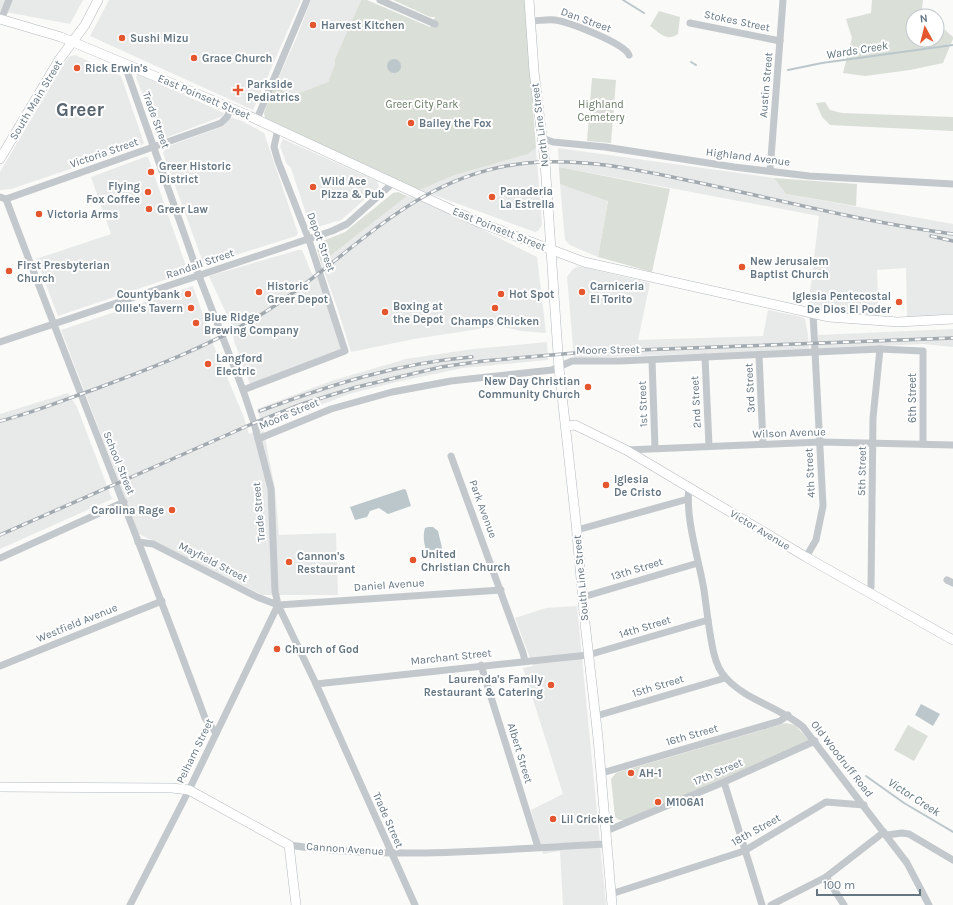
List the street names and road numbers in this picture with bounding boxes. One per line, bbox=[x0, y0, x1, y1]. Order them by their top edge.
street label: Dan Street bbox=[559, 5, 613, 35]
street label: Stokes Street bbox=[703, 8, 771, 34]
street label: Austin Street bbox=[757, 52, 775, 118]
street label: South Main Street bbox=[7, 58, 65, 142]
street label: East Poinsett Street bbox=[156, 72, 252, 122]
street label: North Line Street bbox=[528, 82, 552, 168]
street label: Trade Street bbox=[140, 90, 172, 150]
street label: Victoria Street bbox=[68, 135, 140, 171]
street label: Highland Avenue bbox=[705, 145, 791, 169]
street label: East Poinsett Street bbox=[451, 204, 547, 254]
street label: Depot Street bbox=[304, 211, 338, 273]
street label: Randall Street bbox=[164, 246, 236, 282]
street label: Moore Street bbox=[576, 343, 640, 357]
street label: 3rd Street bbox=[742, 363, 758, 413]
street label: 6th Street bbox=[906, 373, 919, 423]
street label: 2nd Street bbox=[688, 376, 704, 428]
street label: 1st Street bbox=[636, 381, 650, 427]
street label: Moore Street bbox=[257, 396, 321, 432]
street label: Wilson Avenue bbox=[752, 425, 826, 441]
street label: School Street bbox=[100, 430, 138, 496]
street label: 5th Street bbox=[855, 446, 869, 496]
street label: 4th Street bbox=[802, 448, 818, 498]
street label: Park Avenue bbox=[466, 478, 500, 540]
street label: Trade Street bbox=[250, 482, 268, 542]
street label: Victor Avenue bbox=[727, 507, 793, 553]
street label: South Line Street bbox=[571, 534, 591, 622]
street label: Mayfield Street bbox=[176, 539, 250, 585]
street label: 13th Street bbox=[609, 555, 665, 583]
street label: Daniel Avenue bbox=[353, 576, 425, 594]
street label: Westfield Avenue bbox=[35, 601, 120, 645]
street label: 14th Street bbox=[618, 613, 672, 641]
street label: Marchant Street bbox=[410, 646, 492, 668]
street label: 15th Street bbox=[631, 672, 685, 700]
street label: Pelham Street bbox=[174, 716, 216, 786]
street label: Old Woodruff Road bbox=[808, 718, 876, 800]
street label: Albert Street bbox=[505, 721, 535, 785]
street label: 16th Street bbox=[664, 721, 720, 749]
street label: 17th Street bbox=[691, 756, 745, 788]
street label: Trade Street bbox=[370, 790, 406, 850]
street label: 18th Street bbox=[729, 811, 783, 849]
street label: Cannon Avenue bbox=[306, 840, 384, 858]

